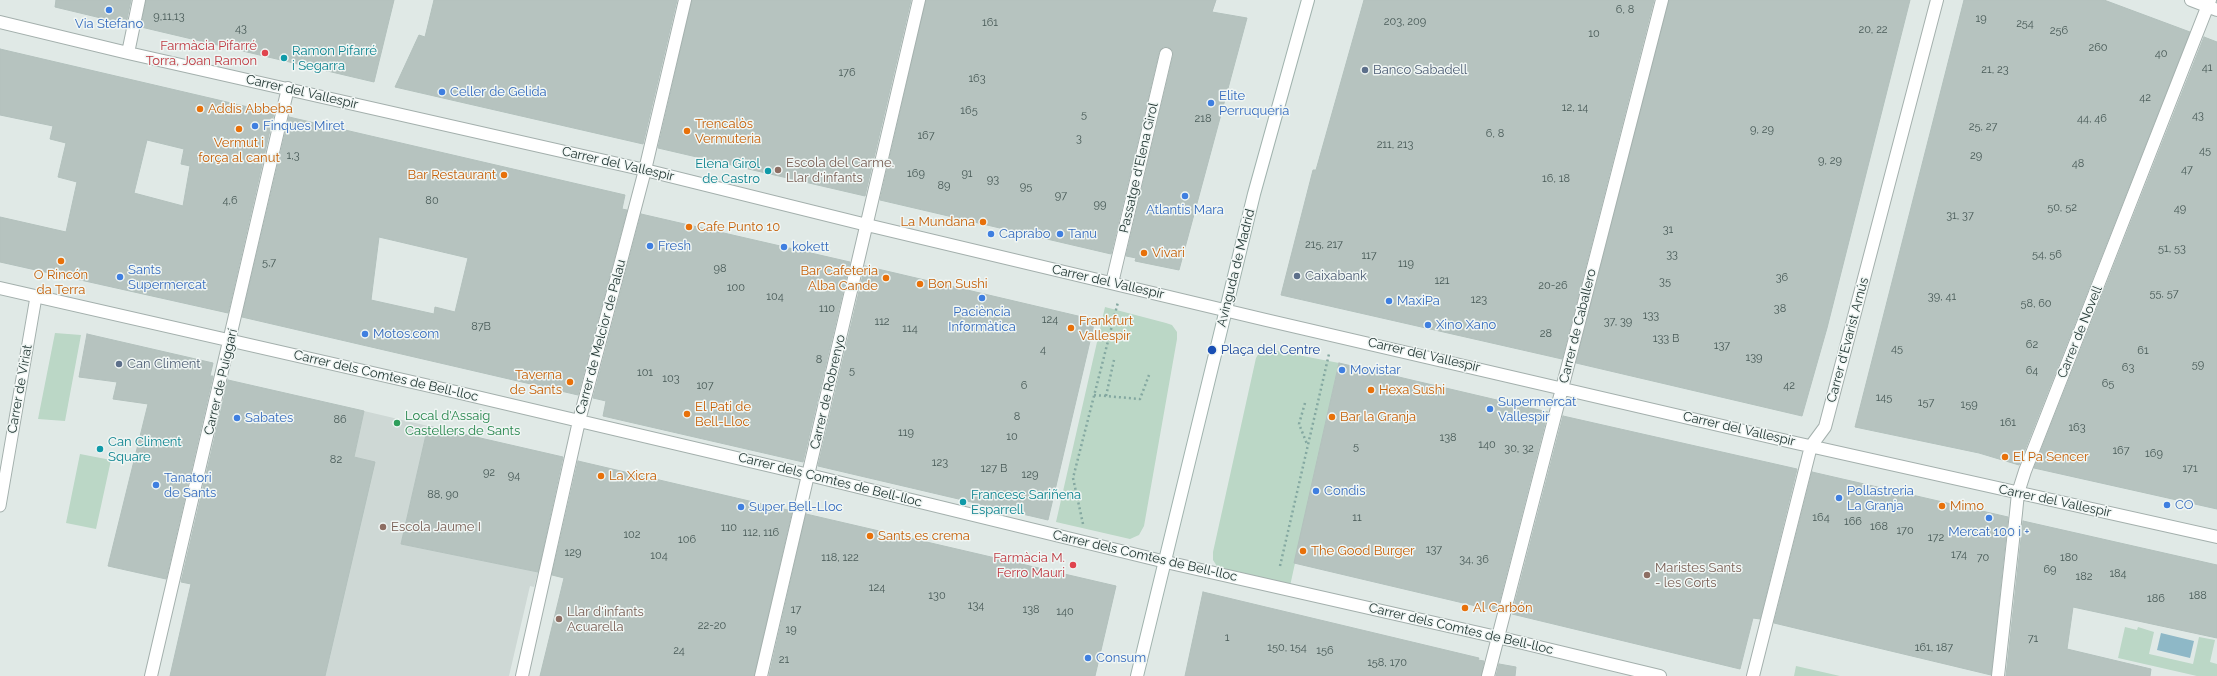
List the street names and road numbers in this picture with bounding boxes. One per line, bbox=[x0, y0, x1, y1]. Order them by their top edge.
street label: Carrer del Vallespir bbox=[244, 72, 360, 112]
street label: Passatge d'Elena Girol bbox=[1116, 101, 1162, 235]
street label: Carrer del Vallespir bbox=[560, 144, 676, 184]
street label: Avinguda de Madrid bbox=[1214, 207, 1258, 329]
street label: Carrer de Melcior de Palau bbox=[573, 258, 629, 416]
street label: Carrer del Vallespir bbox=[1050, 262, 1166, 302]
street label: Carrer de Caballero bbox=[1556, 267, 1600, 385]
street label: Carrer d'Evarist Arnús bbox=[1824, 276, 1872, 404]
street label: Carrer de Novell bbox=[2054, 284, 2106, 380]
street label: Carrer de Puiggarí bbox=[201, 327, 241, 437]
street label: Carrer de Robrenyo bbox=[807, 333, 849, 451]
street label: Carrer del Vallespir bbox=[1366, 335, 1482, 375]
street label: Carrer de Viriat bbox=[5, 343, 35, 435]
street label: Carrer dels Comtes de Bell-lloc bbox=[292, 347, 480, 405]
street label: Carrer del Vallespir bbox=[1681, 409, 1797, 449]
street label: Carrer dels Comtes de Bell-lloc bbox=[736, 450, 924, 510]
street label: Carrer del Vallespir bbox=[1997, 481, 2113, 521]
street label: Carrer dels Comtes de Bell-lloc bbox=[1051, 527, 1239, 585]
street label: Carrer dels Comtes de Bell-lloc bbox=[1367, 600, 1555, 658]

